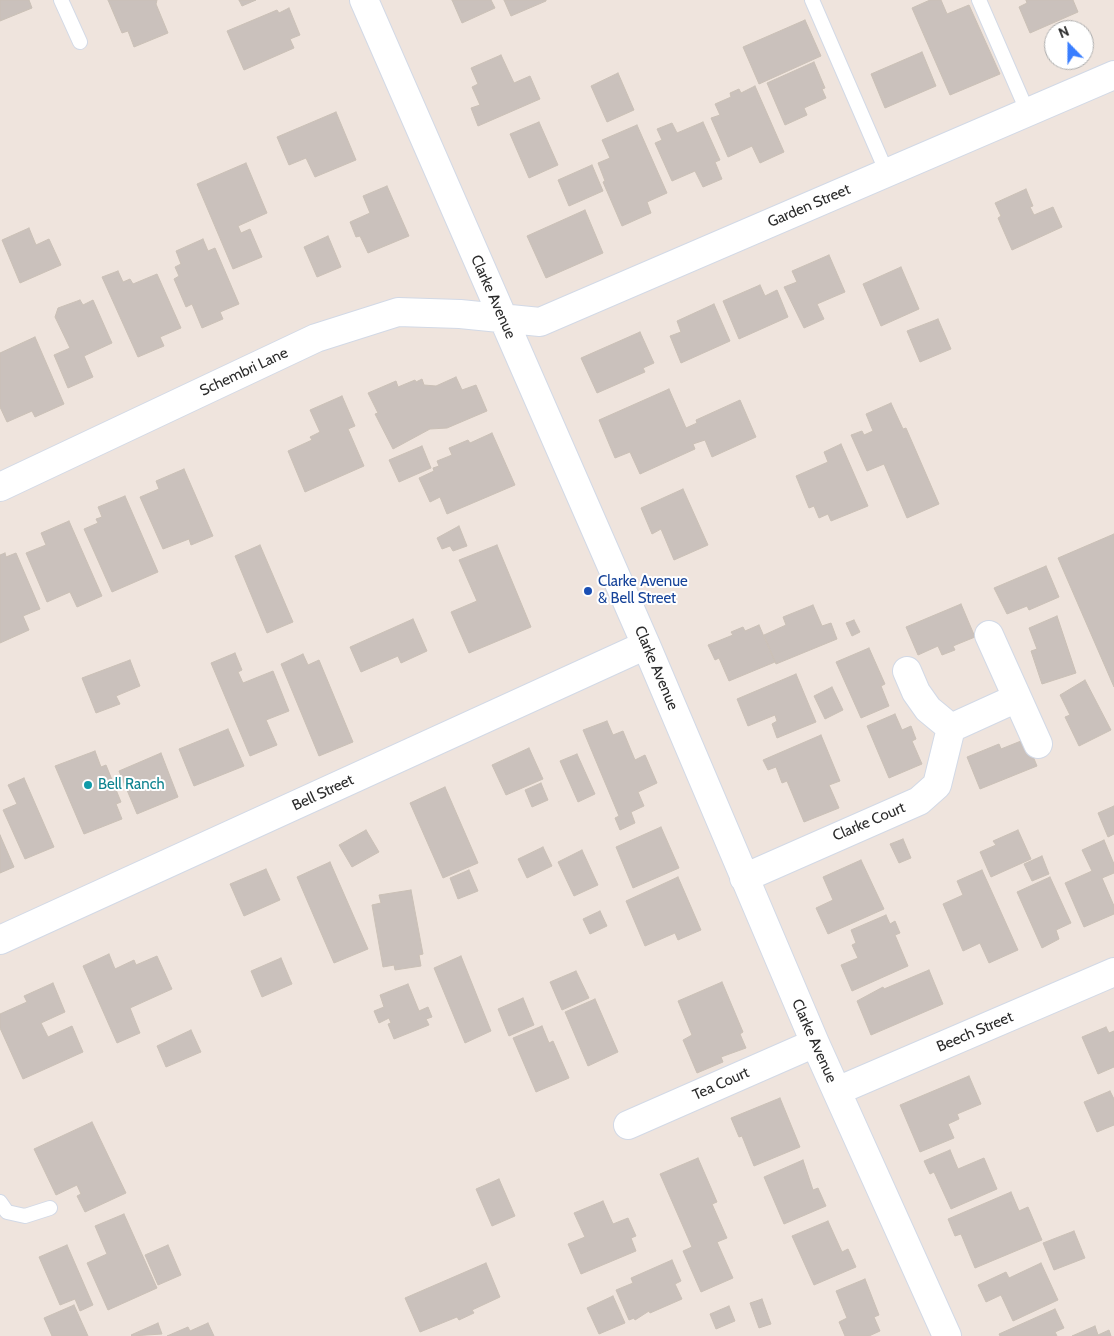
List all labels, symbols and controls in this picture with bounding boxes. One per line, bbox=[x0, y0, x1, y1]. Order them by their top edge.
north arrow bbox=[1044, 20, 1094, 70]
text: N bbox=[1056, 22, 1072, 42]
street label: Garden Street bbox=[765, 180, 853, 232]
street label: Clarke Avenue bbox=[467, 252, 519, 342]
street label: Schembri Lane bbox=[197, 344, 291, 400]
place label: Clarke Avenue & Bell Street bbox=[598, 573, 688, 608]
marker: Clarke Avenue & Bell Street bbox=[582, 585, 594, 597]
street label: Clarke Avenue bbox=[630, 623, 682, 713]
street label: Bell Street bbox=[289, 771, 357, 815]
place label: Bell Ranch bbox=[98, 776, 165, 794]
marker: Bell Ranch bbox=[82, 779, 94, 791]
street label: Clarke Court bbox=[830, 799, 908, 845]
street label: Clarke Avenue bbox=[788, 996, 840, 1086]
street label: Beech Street bbox=[934, 1008, 1016, 1056]
street label: Tea Court bbox=[690, 1064, 752, 1104]

